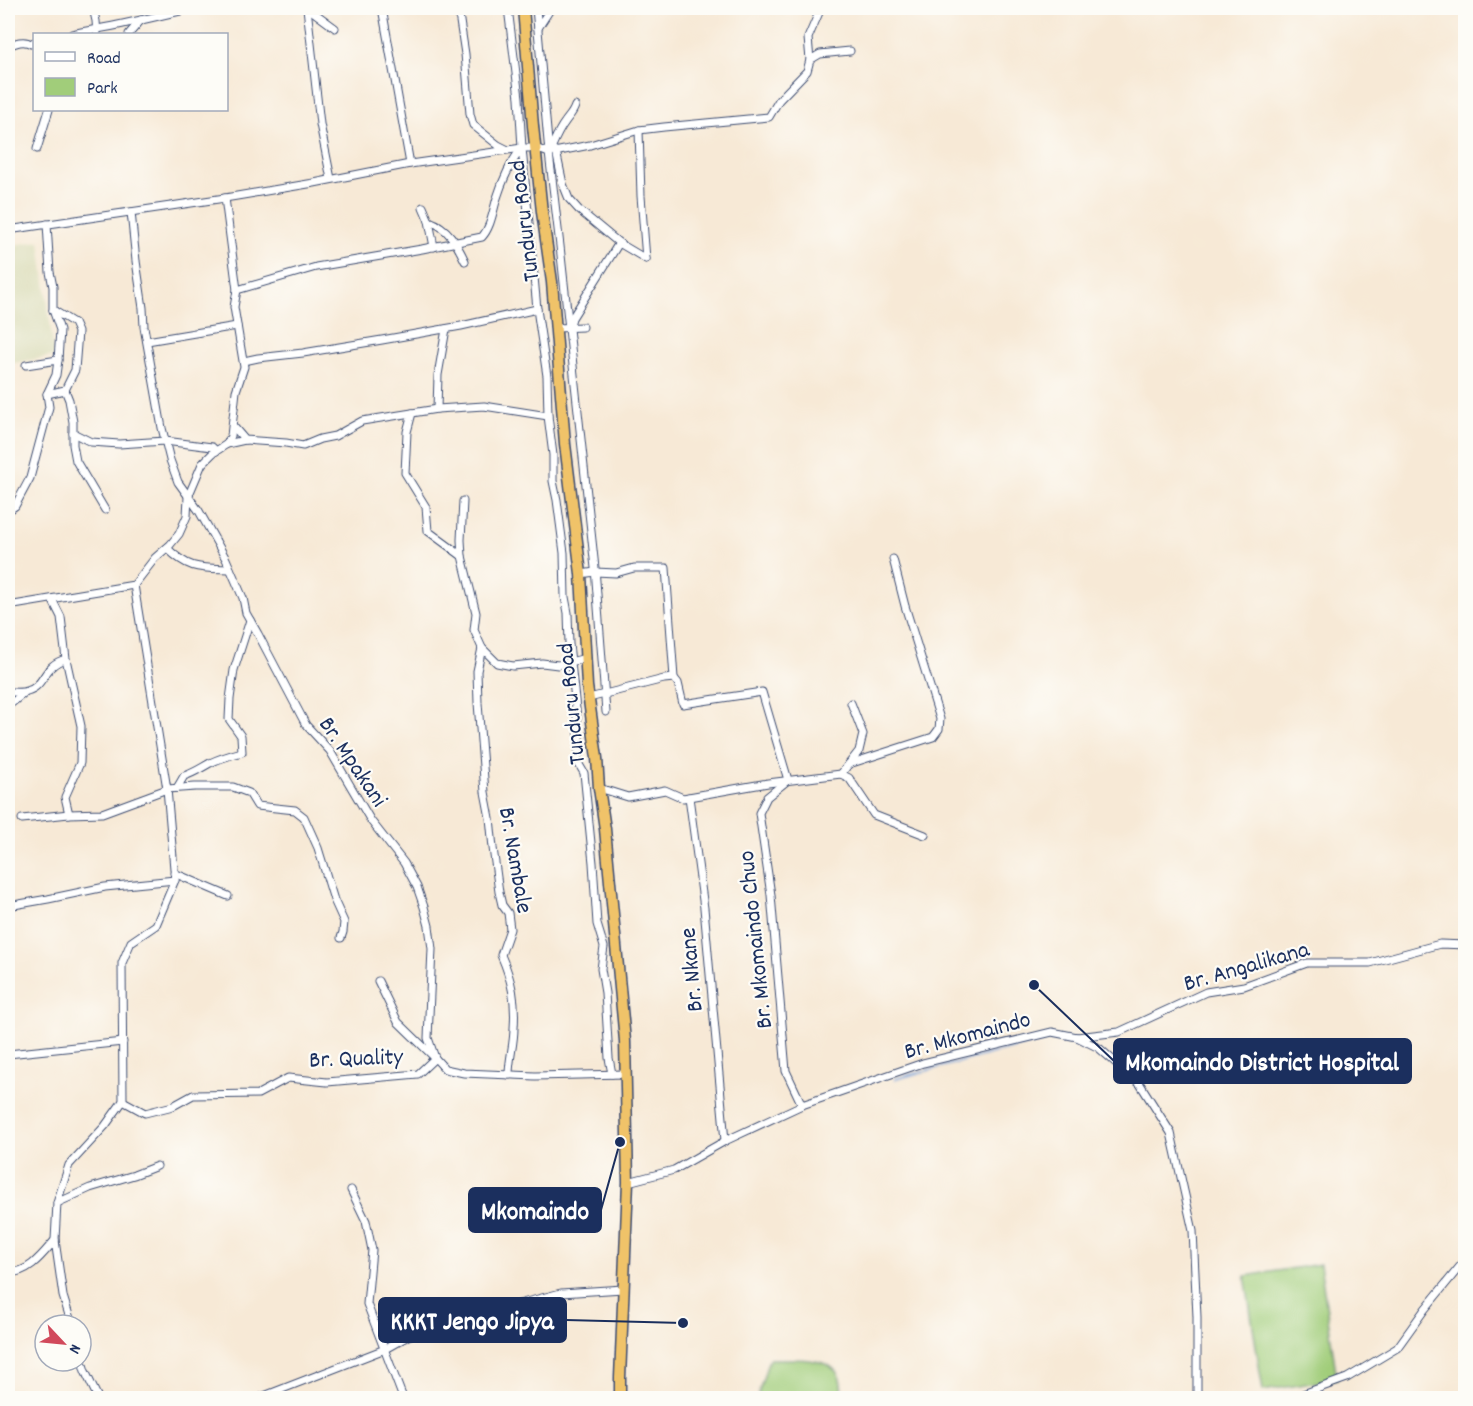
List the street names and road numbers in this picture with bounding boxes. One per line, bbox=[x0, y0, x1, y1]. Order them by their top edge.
street label: Tunduru Road bbox=[502, 158, 550, 283]
street label: Tunduru Road bbox=[550, 641, 596, 766]
street label: Br. Mpakani bbox=[309, 711, 394, 815]
street label: Br. Nambale bbox=[488, 805, 540, 916]
street label: Br. Mkomaindo Chuo bbox=[731, 849, 783, 1030]
street label: Br. Nkane bbox=[672, 926, 714, 1013]
street label: Br. Angalikana bbox=[1180, 934, 1314, 1002]
street label: Br. Mkomaindo bbox=[901, 1004, 1035, 1070]
street label: Br. Quality bbox=[309, 1041, 405, 1079]

